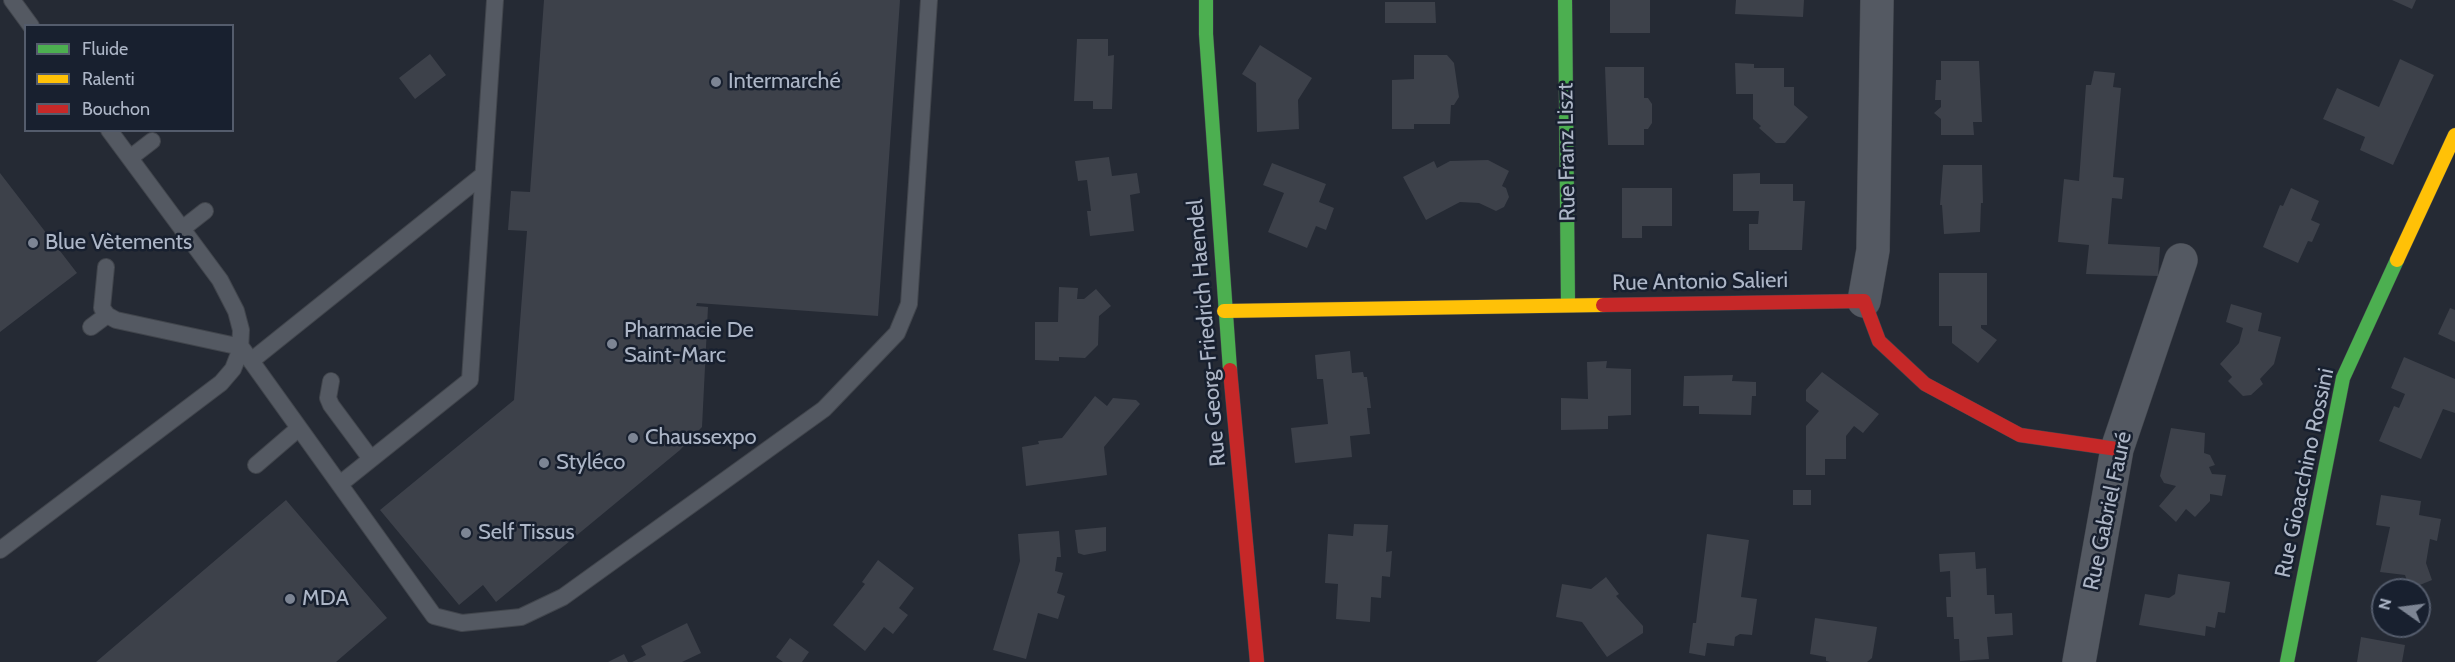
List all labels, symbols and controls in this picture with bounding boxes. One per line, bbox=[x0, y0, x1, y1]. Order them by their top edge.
legend bbox=[24, 24, 234, 132]
text: Fluide bbox=[82, 38, 128, 60]
text: Ralenti bbox=[82, 68, 135, 90]
place label: Intermarché bbox=[728, 69, 841, 95]
marker: Intermarché bbox=[709, 75, 723, 89]
street label: Rue Franz Liszt bbox=[1553, 82, 1581, 222]
text: Bouchon bbox=[82, 98, 150, 120]
street label: Rue Georg-Friedrich Haendel bbox=[1182, 198, 1232, 468]
place label: Blue Vètements bbox=[45, 230, 192, 256]
marker: Blue Vètements bbox=[26, 236, 40, 250]
street label: Rue Antonio Salieri bbox=[1612, 267, 1788, 297]
place label: Pharmacie De Saint-Marc bbox=[624, 318, 754, 370]
marker: Pharmacie De Saint-Marc bbox=[605, 337, 619, 351]
street label: Rue Gioacchino Rossini bbox=[2270, 366, 2340, 580]
place label: Chaussexpo bbox=[645, 425, 757, 451]
street label: Rue Gabriel Fauré bbox=[2078, 429, 2138, 593]
marker: Chaussexpo bbox=[626, 431, 640, 445]
place label: Styléco bbox=[556, 450, 625, 476]
marker: Styléco bbox=[537, 456, 551, 470]
place label: Self Tissus bbox=[478, 520, 575, 546]
marker: Self Tissus bbox=[459, 526, 473, 540]
north arrow bbox=[2371, 578, 2431, 638]
place label: MDA bbox=[302, 586, 349, 612]
marker: MDA bbox=[283, 592, 297, 606]
text: N bbox=[2374, 596, 2396, 612]

